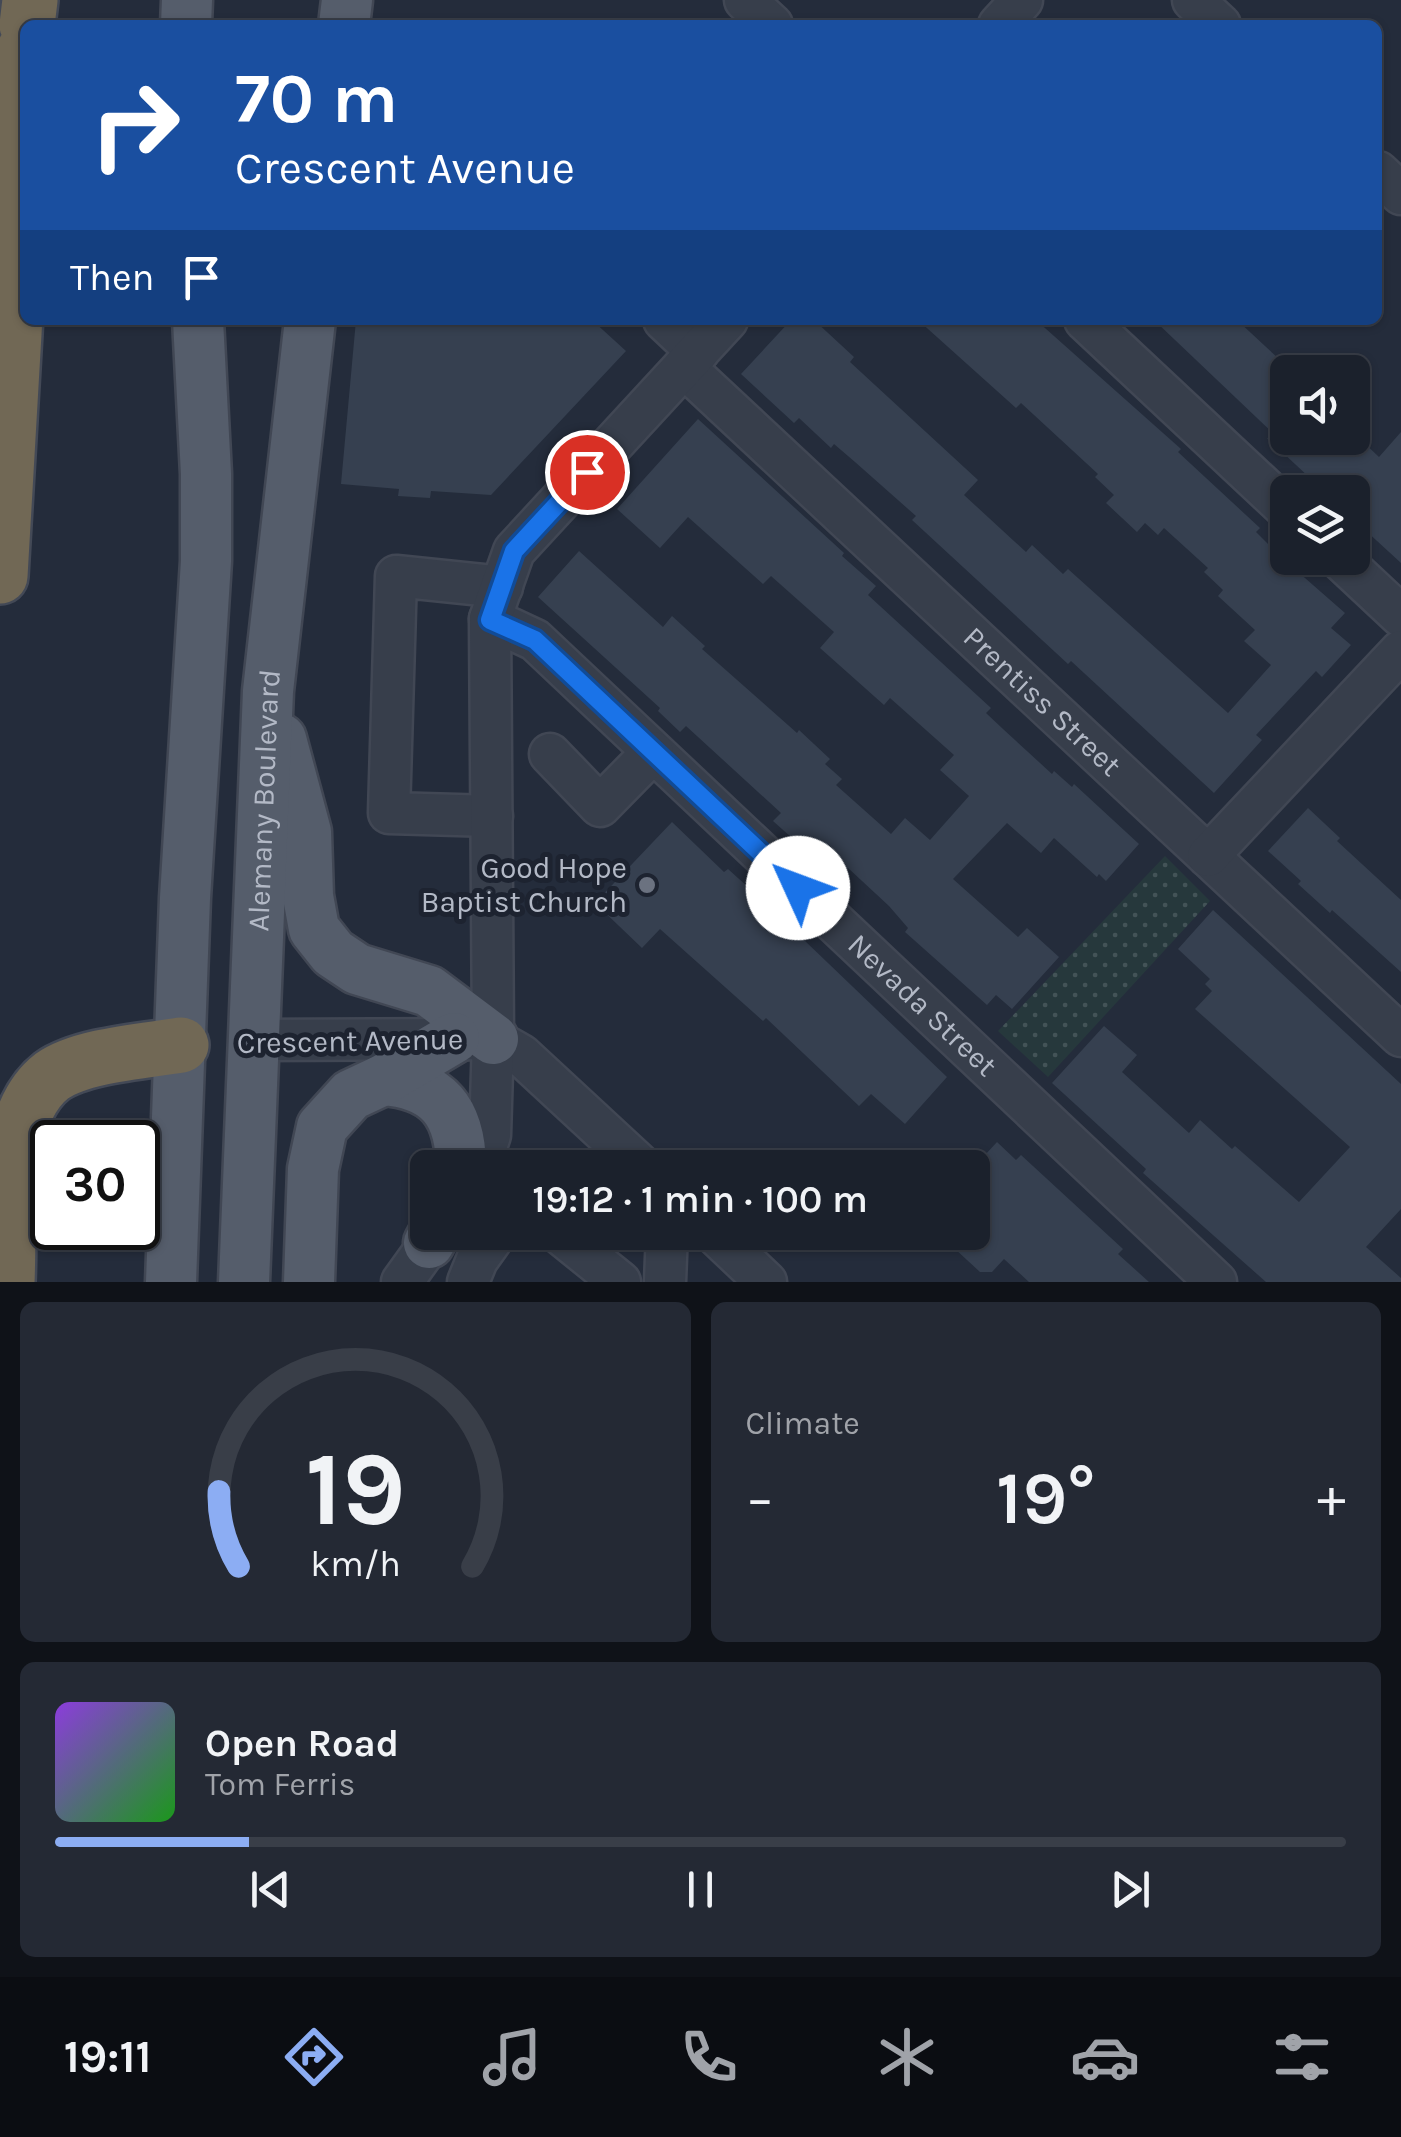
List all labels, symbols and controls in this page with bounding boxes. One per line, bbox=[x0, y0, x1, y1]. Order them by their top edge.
text: 70 m bbox=[235, 58, 398, 140]
icon: right bbox=[70, 60, 200, 190]
text: Crescent Avenue bbox=[235, 142, 575, 194]
icon: arrive bbox=[174, 250, 229, 305]
text: Then bbox=[70, 255, 154, 300]
map controls bbox=[1270, 355, 1370, 575]
button: sound bbox=[1270, 355, 1370, 455]
pin bbox=[545, 430, 630, 515]
icon: arrive bbox=[560, 445, 615, 500]
button: layers bbox=[1270, 475, 1370, 575]
street label: Prentiss Street bbox=[956, 619, 1128, 783]
street label: Alemany Boulevard bbox=[240, 668, 288, 932]
position arrow bbox=[746, 836, 850, 940]
place label: Good Hope Baptist Church bbox=[421, 850, 627, 920]
marker: Good Hope Baptist Church bbox=[636, 874, 658, 896]
street label: Nevada Street bbox=[840, 926, 1004, 1084]
street label: Crescent Avenue bbox=[236, 1021, 464, 1061]
speed limit sign: 30 bbox=[30, 1120, 160, 1250]
text: 19:12 · 1 min · 100 m bbox=[532, 1177, 868, 1222]
text: Climate bbox=[746, 1405, 860, 1442]
text: 19 bbox=[305, 1429, 406, 1550]
text: 19° bbox=[996, 1454, 1095, 1542]
text: − bbox=[746, 1466, 774, 1530]
text: + bbox=[1317, 1466, 1346, 1530]
text: km/h bbox=[310, 1543, 401, 1585]
text: Open Road bbox=[205, 1721, 399, 1766]
text: Tom Ferris bbox=[205, 1766, 355, 1803]
icon: previous bbox=[243, 1862, 298, 1917]
icon: pause bbox=[673, 1862, 728, 1917]
icon: next bbox=[1103, 1862, 1158, 1917]
icon: directions bbox=[279, 2022, 349, 2092]
icon: music bbox=[477, 2022, 547, 2092]
icon: phone bbox=[674, 2022, 744, 2092]
icon: climate bbox=[872, 2022, 942, 2092]
icon: car bbox=[1070, 2022, 1140, 2092]
icon: filters bbox=[1267, 2022, 1337, 2092]
text: 19:11 bbox=[64, 2031, 152, 2083]

